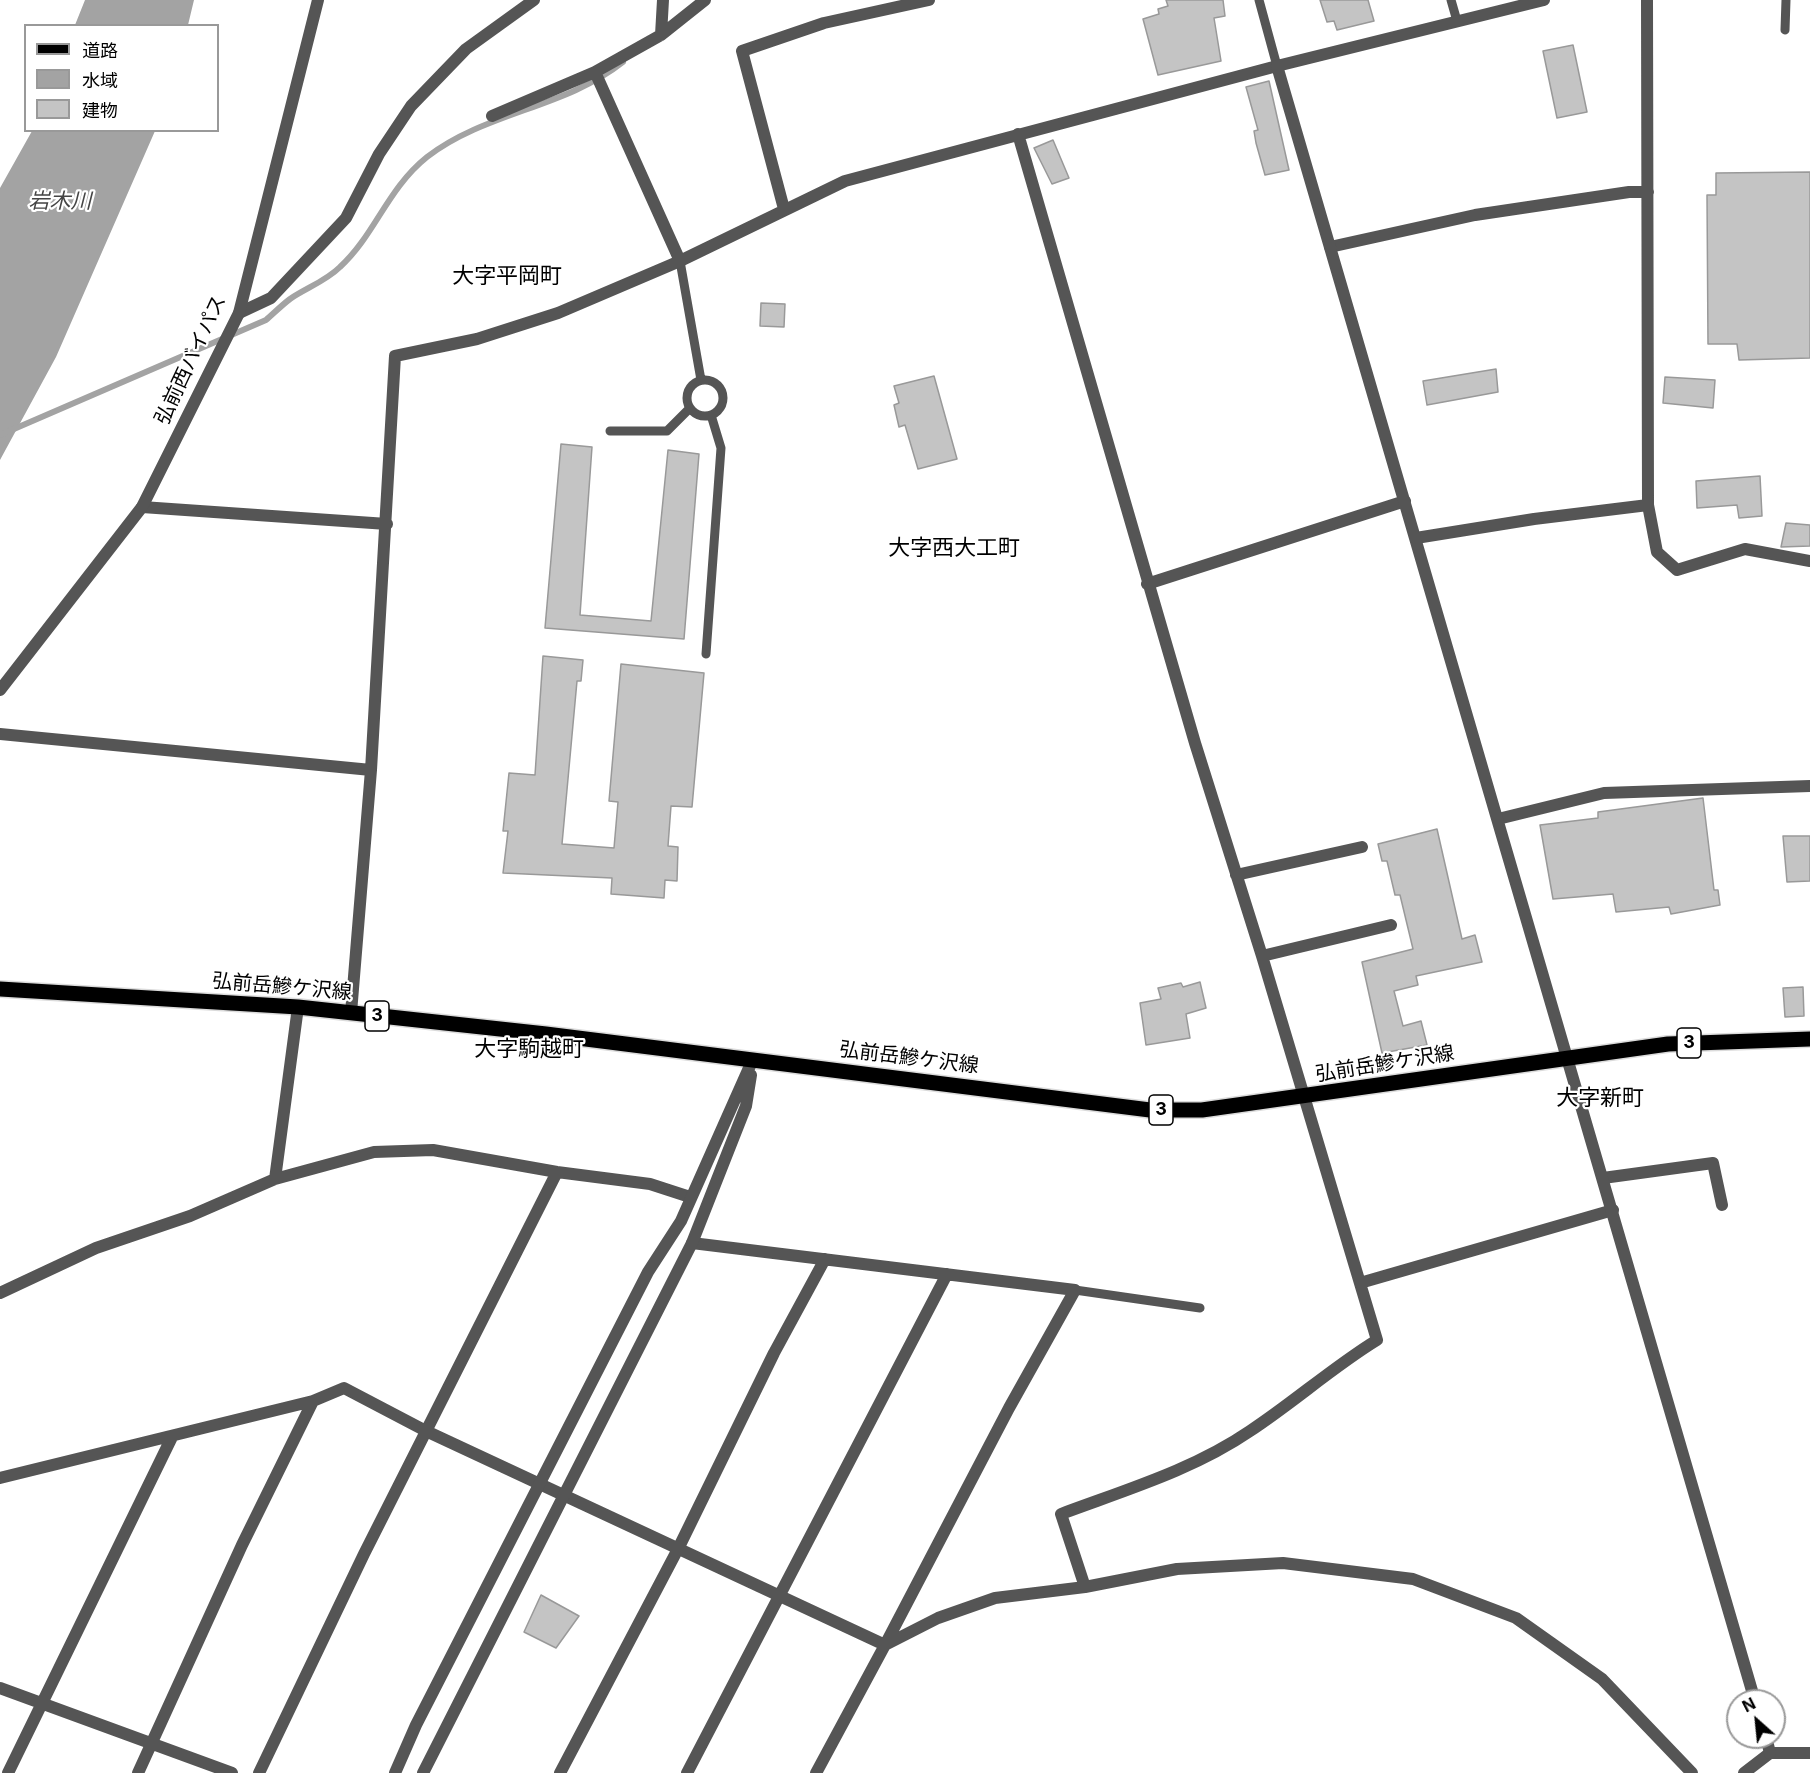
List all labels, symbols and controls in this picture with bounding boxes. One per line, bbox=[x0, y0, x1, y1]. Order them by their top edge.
legend bbox=[24, 24, 219, 132]
text: 道路 bbox=[82, 40, 118, 61]
text: 水域 bbox=[82, 70, 118, 91]
text: 建物 bbox=[82, 100, 118, 121]
water label: 岩木川 bbox=[29, 189, 91, 215]
district label: 大字平岡町 bbox=[452, 263, 562, 289]
street label: 弘前西バイパス bbox=[151, 291, 231, 429]
district label: 大字西大工町 bbox=[888, 535, 1020, 561]
street label: 弘前岳鰺ケ沢線 bbox=[211, 969, 353, 1005]
road number: 3 bbox=[365, 1001, 389, 1031]
road number: 3 bbox=[1677, 1028, 1701, 1058]
district label: 大字駒越町 bbox=[474, 1036, 584, 1062]
street label: 弘前岳鰺ケ沢線 bbox=[838, 1038, 980, 1078]
street label: 弘前岳鰺ケ沢線 bbox=[1314, 1041, 1456, 1087]
district label: 大字新町 bbox=[1556, 1085, 1644, 1111]
road number: 3 bbox=[1149, 1095, 1173, 1125]
north arrow bbox=[1726, 1689, 1786, 1749]
text: N bbox=[1739, 1693, 1759, 1716]

